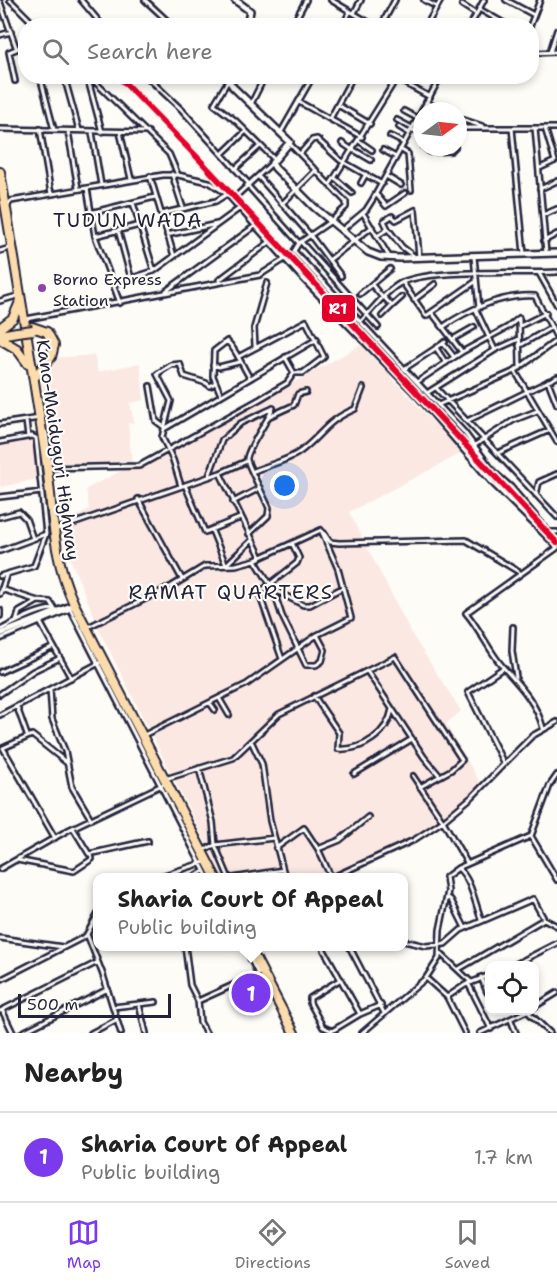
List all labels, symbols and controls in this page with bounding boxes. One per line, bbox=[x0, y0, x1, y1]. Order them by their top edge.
search box bbox=[18, 18, 539, 84]
icon: search bbox=[39, 35, 72, 68]
text: Search here bbox=[87, 37, 213, 66]
north arrow bbox=[413, 102, 467, 156]
district label: TUDUN WADA bbox=[53, 207, 203, 233]
place label: Borno Express Station bbox=[53, 269, 162, 311]
marker: Borno Express Station bbox=[36, 282, 48, 294]
line badge: R1 bbox=[321, 294, 356, 323]
text: R1 bbox=[329, 298, 347, 319]
street label: Kano-Maiduguri Highway bbox=[31, 338, 85, 562]
your location bbox=[270, 471, 299, 500]
district label: RAMAT QUARTERS bbox=[129, 579, 333, 605]
popup bbox=[93, 873, 408, 951]
text: Sharia Court Of Appeal bbox=[117, 885, 384, 914]
text: Public building bbox=[117, 914, 257, 940]
map controls bbox=[485, 961, 539, 1015]
button: locate bbox=[485, 961, 539, 1015]
pin: 1 bbox=[232, 970, 270, 1016]
scale bar bbox=[18, 991, 171, 1018]
text: 500 m bbox=[27, 994, 78, 1015]
text: Nearby bbox=[24, 1055, 123, 1090]
text: Sharia Court Of Appeal bbox=[81, 1130, 347, 1159]
text: 1 bbox=[39, 1144, 48, 1170]
text: 1.7 km bbox=[474, 1144, 533, 1170]
text: Public building bbox=[81, 1159, 220, 1185]
tab: Map bbox=[67, 1216, 101, 1273]
tab: Directions bbox=[235, 1216, 311, 1273]
tab: Saved bbox=[445, 1216, 490, 1273]

